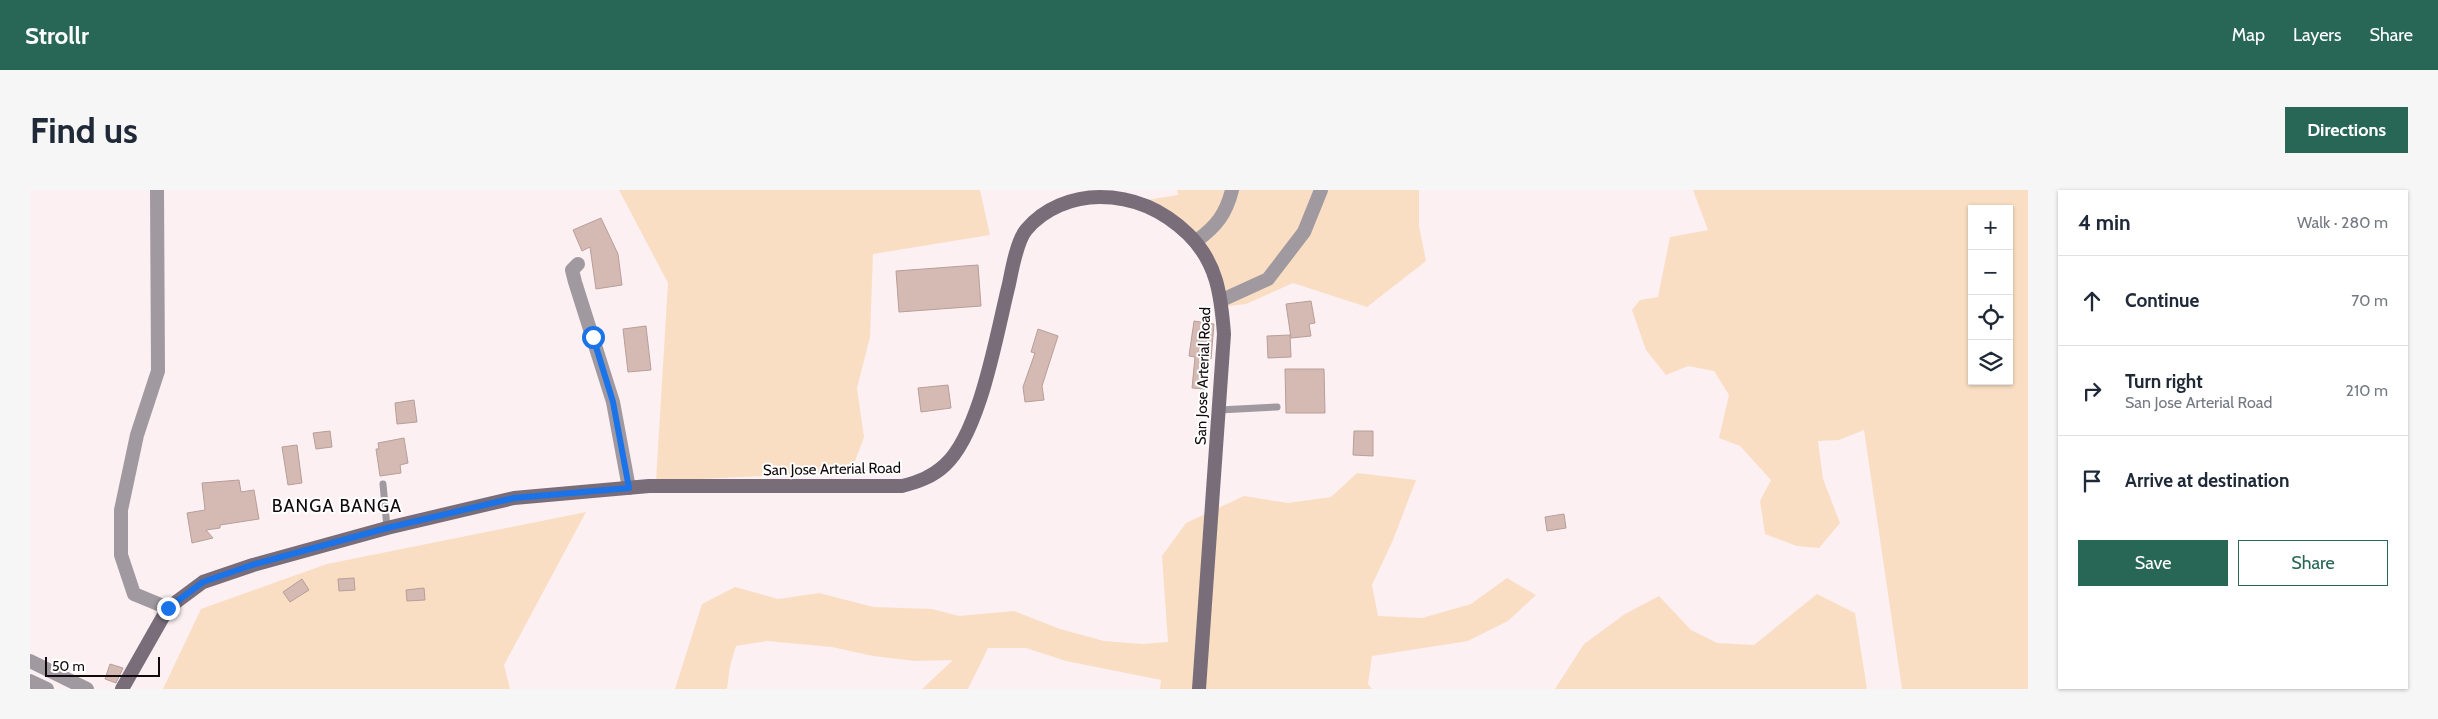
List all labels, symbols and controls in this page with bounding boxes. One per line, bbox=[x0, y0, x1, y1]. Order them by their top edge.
text: Strollr bbox=[25, 21, 89, 50]
text: Map bbox=[2232, 24, 2265, 46]
text: Layers bbox=[2293, 24, 2342, 46]
text: Share bbox=[2370, 24, 2413, 46]
button: Directions bbox=[2285, 107, 2408, 153]
text: Find us bbox=[30, 109, 138, 152]
map controls bbox=[1968, 205, 2013, 385]
button: + bbox=[1968, 205, 2013, 250]
text: 4 min bbox=[2078, 210, 2131, 235]
text: Walk · 280 m bbox=[2297, 213, 2388, 232]
button: − bbox=[1968, 250, 2013, 295]
icon: ahead bbox=[2078, 287, 2106, 315]
text: Continue bbox=[2125, 289, 2199, 312]
text: 70 m bbox=[2351, 291, 2388, 310]
button: locate bbox=[1968, 295, 2013, 340]
street label: San Jose Arterial Road bbox=[1192, 307, 1214, 445]
route start bbox=[582, 326, 605, 349]
button: layers bbox=[1968, 340, 2013, 385]
text: Turn right bbox=[2125, 370, 2203, 393]
icon: right bbox=[2078, 377, 2106, 405]
text: 210 m bbox=[2346, 381, 2388, 400]
text: San Jose Arterial Road bbox=[2125, 393, 2272, 412]
street label: San Jose Arterial Road bbox=[763, 459, 901, 479]
icon: arrive bbox=[2078, 467, 2106, 495]
text: Arrive at destination bbox=[2125, 469, 2289, 492]
district label: BANGA BANGA bbox=[272, 495, 402, 517]
button: Save bbox=[2078, 540, 2228, 586]
button: Share bbox=[2238, 540, 2388, 586]
route end bbox=[157, 597, 180, 620]
scale bar bbox=[45, 654, 160, 677]
text: 50 m bbox=[52, 657, 85, 675]

